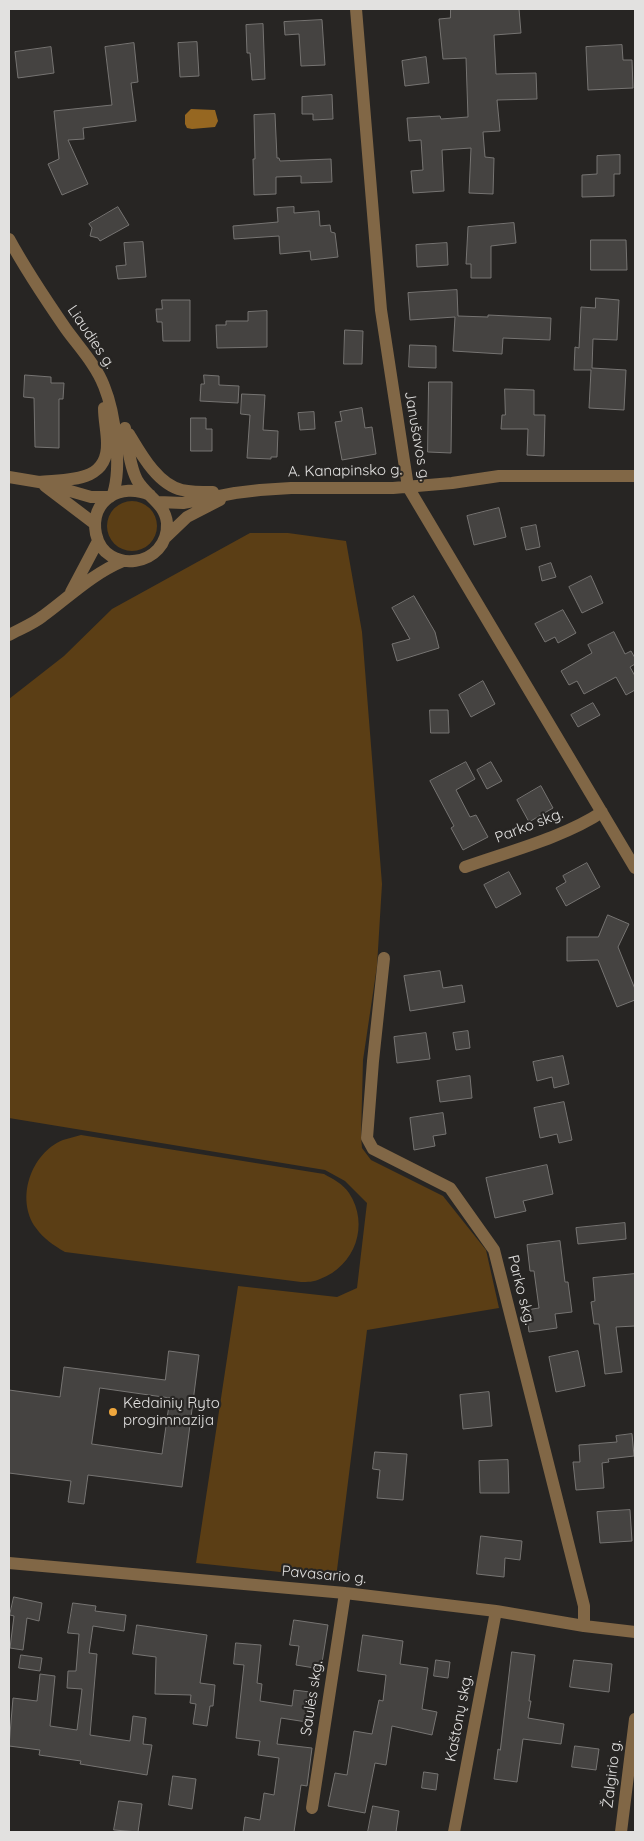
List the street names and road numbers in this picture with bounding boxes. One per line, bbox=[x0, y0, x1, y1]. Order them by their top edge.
street label: Liaudies g. bbox=[63, 302, 119, 372]
street label: Janušavos g. bbox=[400, 390, 434, 482]
street label: A. Kanapinsko g. bbox=[288, 461, 402, 481]
street label: Parko skg. bbox=[492, 805, 566, 847]
street label: Parko skg. bbox=[504, 1253, 538, 1327]
street label: Pavasario g. bbox=[281, 1562, 367, 1588]
street label: Saulės skg. bbox=[297, 1659, 327, 1737]
street label: Kaštonų skg. bbox=[442, 1673, 476, 1763]
street label: Žalgirio g. bbox=[599, 1739, 625, 1809]

